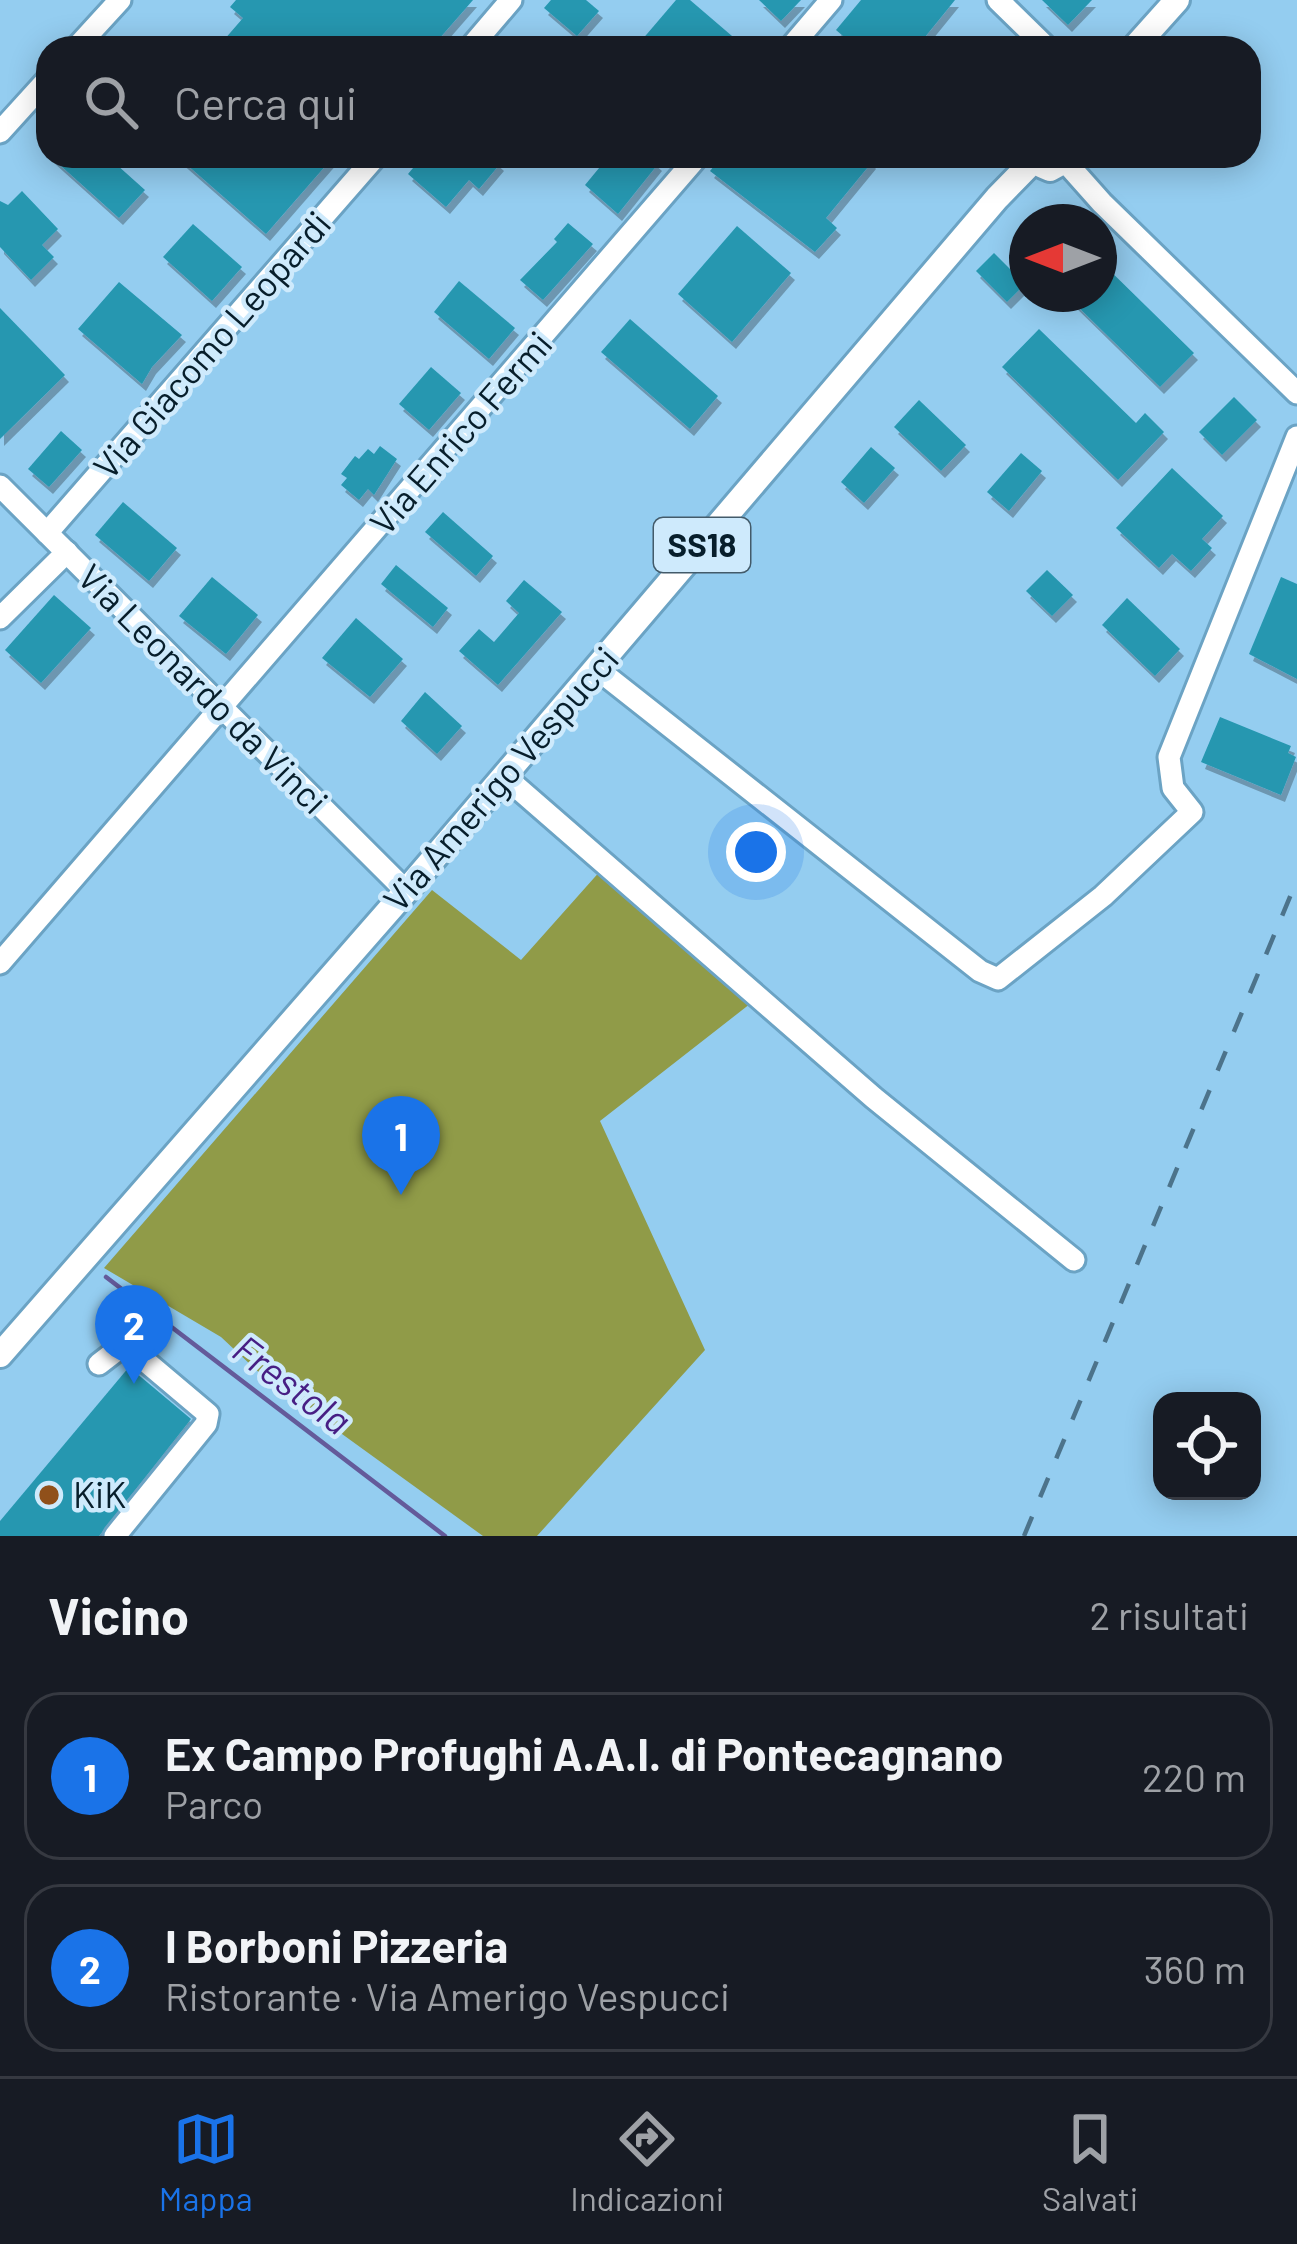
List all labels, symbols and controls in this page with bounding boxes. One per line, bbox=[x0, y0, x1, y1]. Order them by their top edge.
search box bbox=[36, 36, 1261, 168]
icon: search bbox=[78, 69, 144, 135]
text: Cerca qui bbox=[174, 75, 357, 129]
street label: Via Giacomo Leopardi bbox=[83, 202, 338, 486]
north arrow bbox=[1009, 204, 1117, 312]
street label: Via Enrico Fermi bbox=[360, 322, 560, 542]
road number: SS18 bbox=[654, 518, 750, 572]
street label: Via Leonardo da Vinci bbox=[70, 554, 338, 822]
street label: Via Amerigo Vespucci bbox=[373, 637, 626, 919]
your location bbox=[726, 822, 786, 882]
pin: 1 bbox=[362, 1096, 440, 1195]
pin: 2 bbox=[95, 1285, 173, 1384]
water label: Frestola bbox=[225, 1324, 361, 1443]
map controls bbox=[1153, 1392, 1261, 1500]
button: locate bbox=[1153, 1392, 1261, 1500]
place label: KiK bbox=[73, 1472, 126, 1515]
marker: KiK bbox=[36, 1482, 62, 1508]
text: Vicino bbox=[48, 1584, 189, 1645]
text: 2 risultati bbox=[1089, 1591, 1249, 1638]
text: Ex Campo Profughi A.A.I. di Pontecagnano bbox=[165, 1726, 1004, 1780]
text: 1 bbox=[83, 1753, 97, 1800]
text: 220 m bbox=[1142, 1753, 1246, 1800]
text: Parco bbox=[165, 1780, 263, 1827]
text: I Borboni Pizzeria bbox=[165, 1918, 508, 1972]
text: 2 bbox=[79, 1945, 101, 1992]
text: 360 m bbox=[1144, 1945, 1246, 1992]
text: Ristorante · Via Amerigo Vespucci bbox=[165, 1972, 730, 2019]
tab: Mappa bbox=[159, 2106, 253, 2218]
tab: Indicazioni bbox=[570, 2106, 724, 2218]
tab: Salvati bbox=[1042, 2106, 1138, 2218]

